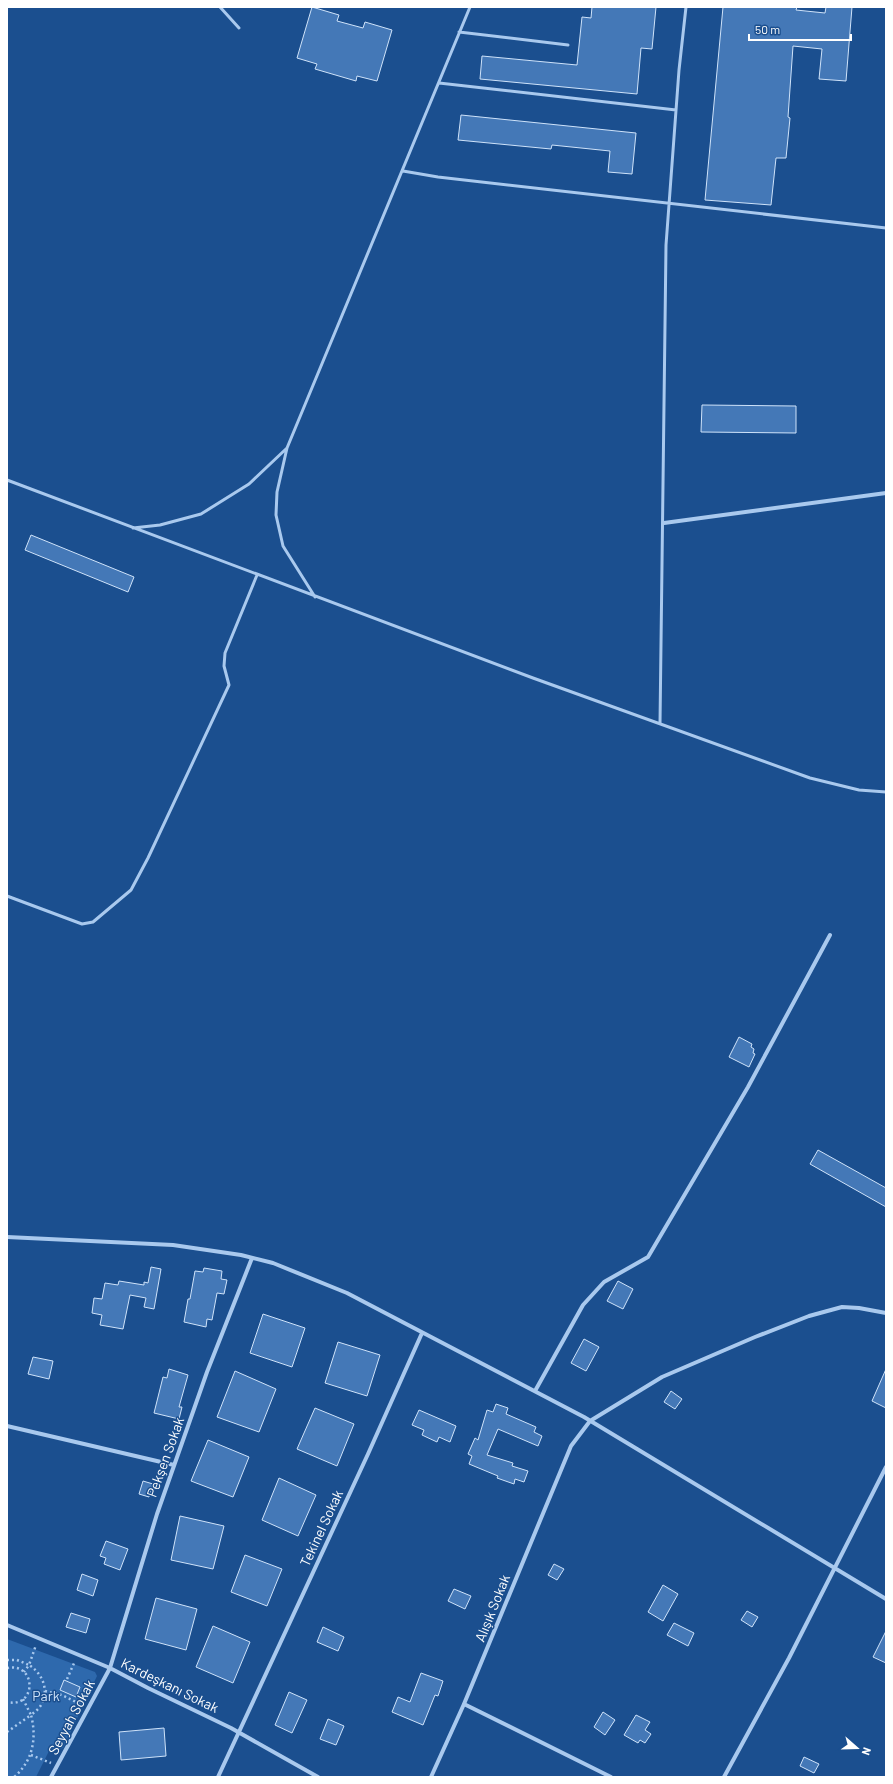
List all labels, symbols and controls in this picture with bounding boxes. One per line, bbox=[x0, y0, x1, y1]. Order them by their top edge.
scale bar bbox=[749, 16, 851, 42]
text: 50 m bbox=[755, 22, 780, 36]
street label: Pekşen Sokak bbox=[143, 1415, 187, 1499]
street label: Tekinel Sokak bbox=[296, 1487, 346, 1569]
street label: Alışık Sokak bbox=[471, 1572, 513, 1644]
street label: Kardeşkanı Sokak bbox=[118, 1654, 222, 1716]
street label: Seyyah Sokak bbox=[44, 1677, 98, 1757]
park label: Park bbox=[32, 1687, 60, 1704]
north arrow bbox=[837, 1728, 877, 1768]
text: N bbox=[860, 1746, 874, 1757]

